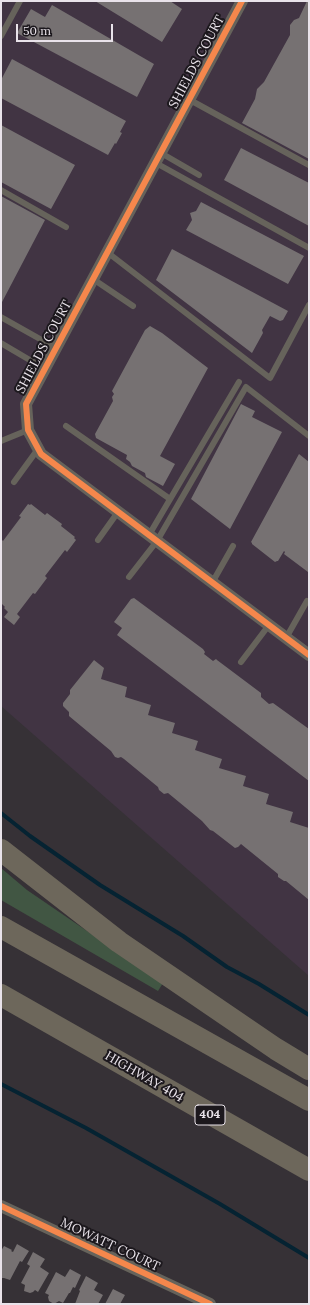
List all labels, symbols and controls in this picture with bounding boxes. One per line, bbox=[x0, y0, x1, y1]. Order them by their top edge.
street label: SHIELDS COURT bbox=[166, 13, 228, 111]
scale bar bbox=[18, 16, 115, 42]
text: 50 m bbox=[23, 23, 51, 38]
street label: SHIELDS COURT bbox=[13, 298, 75, 396]
street label: HIGHWAY 404 bbox=[102, 1048, 186, 1106]
road number: 404 bbox=[195, 1105, 225, 1125]
street label: MOWATT COURT bbox=[58, 1215, 162, 1275]

